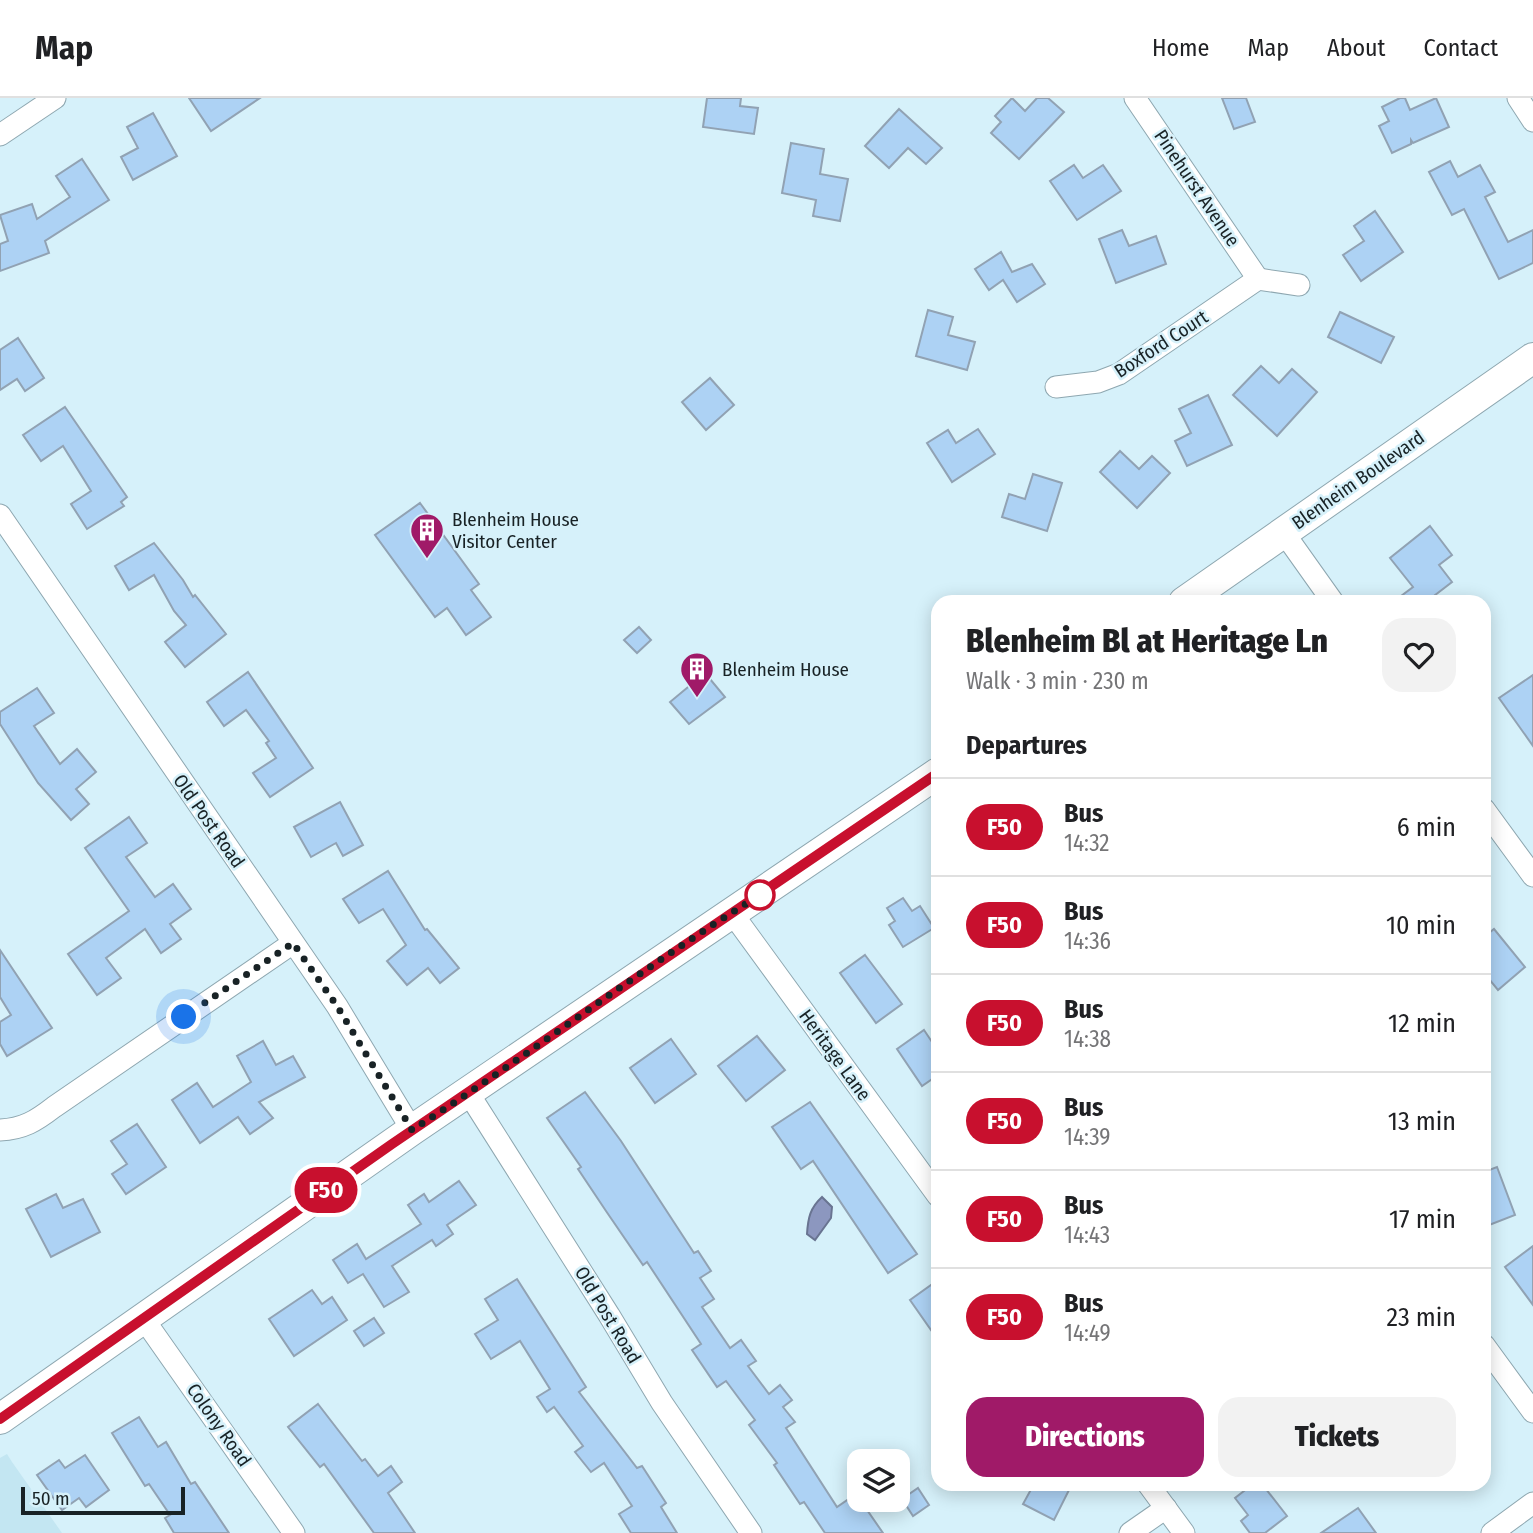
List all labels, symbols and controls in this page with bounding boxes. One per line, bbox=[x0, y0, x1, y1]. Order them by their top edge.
text: Map bbox=[35, 28, 93, 68]
text: Home bbox=[1152, 34, 1209, 62]
text: Map bbox=[1247, 34, 1289, 62]
text: About bbox=[1327, 34, 1385, 62]
text: Contact bbox=[1423, 34, 1498, 62]
street label: Pinehurst Avenue bbox=[1149, 125, 1245, 251]
street label: Boxford Court bbox=[1110, 305, 1213, 383]
street label: Blenheim Boulevard bbox=[1287, 426, 1429, 534]
place label: Blenheim House Visitor Center bbox=[452, 508, 579, 553]
building icon: Blenheim House Visitor Center bbox=[408, 511, 446, 560]
button: heart bbox=[1382, 618, 1456, 692]
text: Blenheim Bl at Heritage Ln bbox=[966, 621, 1328, 661]
building icon: Blenheim House bbox=[678, 650, 716, 699]
place label: Blenheim House bbox=[722, 658, 849, 681]
text: Walk · 3 min · 230 m bbox=[966, 667, 1149, 695]
text: Departures bbox=[966, 730, 1087, 761]
street label: Old Post Road bbox=[168, 770, 250, 872]
text: Bus bbox=[1064, 798, 1103, 829]
text: 6 min bbox=[1397, 812, 1456, 843]
text: F50 bbox=[987, 813, 1022, 841]
text: 14:32 bbox=[1064, 829, 1110, 857]
unlabelled marker bbox=[745, 880, 775, 910]
text: Bus bbox=[1064, 896, 1103, 927]
text: 10 min bbox=[1386, 910, 1456, 941]
text: F50 bbox=[987, 911, 1022, 939]
text: 14:36 bbox=[1064, 927, 1111, 955]
text: Bus bbox=[1064, 994, 1103, 1025]
your location bbox=[166, 999, 201, 1034]
street label: Heritage Lane bbox=[794, 1005, 876, 1105]
text: 12 min bbox=[1388, 1008, 1456, 1039]
text: F50 bbox=[987, 1009, 1022, 1037]
text: 14:38 bbox=[1064, 1025, 1111, 1053]
text: Bus bbox=[1064, 1092, 1103, 1123]
text: 13 min bbox=[1388, 1106, 1456, 1137]
text: F50 bbox=[987, 1107, 1022, 1135]
text: 14:39 bbox=[1064, 1123, 1110, 1151]
line badge: F50 bbox=[286, 1167, 366, 1213]
text: F50 bbox=[309, 1176, 344, 1204]
text: Bus bbox=[1064, 1190, 1103, 1221]
text: 17 min bbox=[1389, 1204, 1456, 1235]
text: F50 bbox=[987, 1205, 1022, 1233]
text: 14:43 bbox=[1064, 1221, 1110, 1249]
street label: Old Post Road bbox=[570, 1262, 646, 1368]
text: Bus bbox=[1064, 1288, 1103, 1319]
text: 23 min bbox=[1387, 1302, 1456, 1333]
text: F50 bbox=[987, 1303, 1022, 1331]
text: 14:49 bbox=[1064, 1319, 1111, 1347]
street label: Colony Road bbox=[182, 1379, 256, 1471]
button: Directions bbox=[966, 1397, 1204, 1477]
button: Tickets bbox=[1218, 1397, 1456, 1477]
map controls bbox=[847, 1449, 910, 1512]
button: layers bbox=[847, 1449, 910, 1512]
scale bar bbox=[21, 1484, 186, 1516]
text: 50 m bbox=[32, 1487, 70, 1510]

